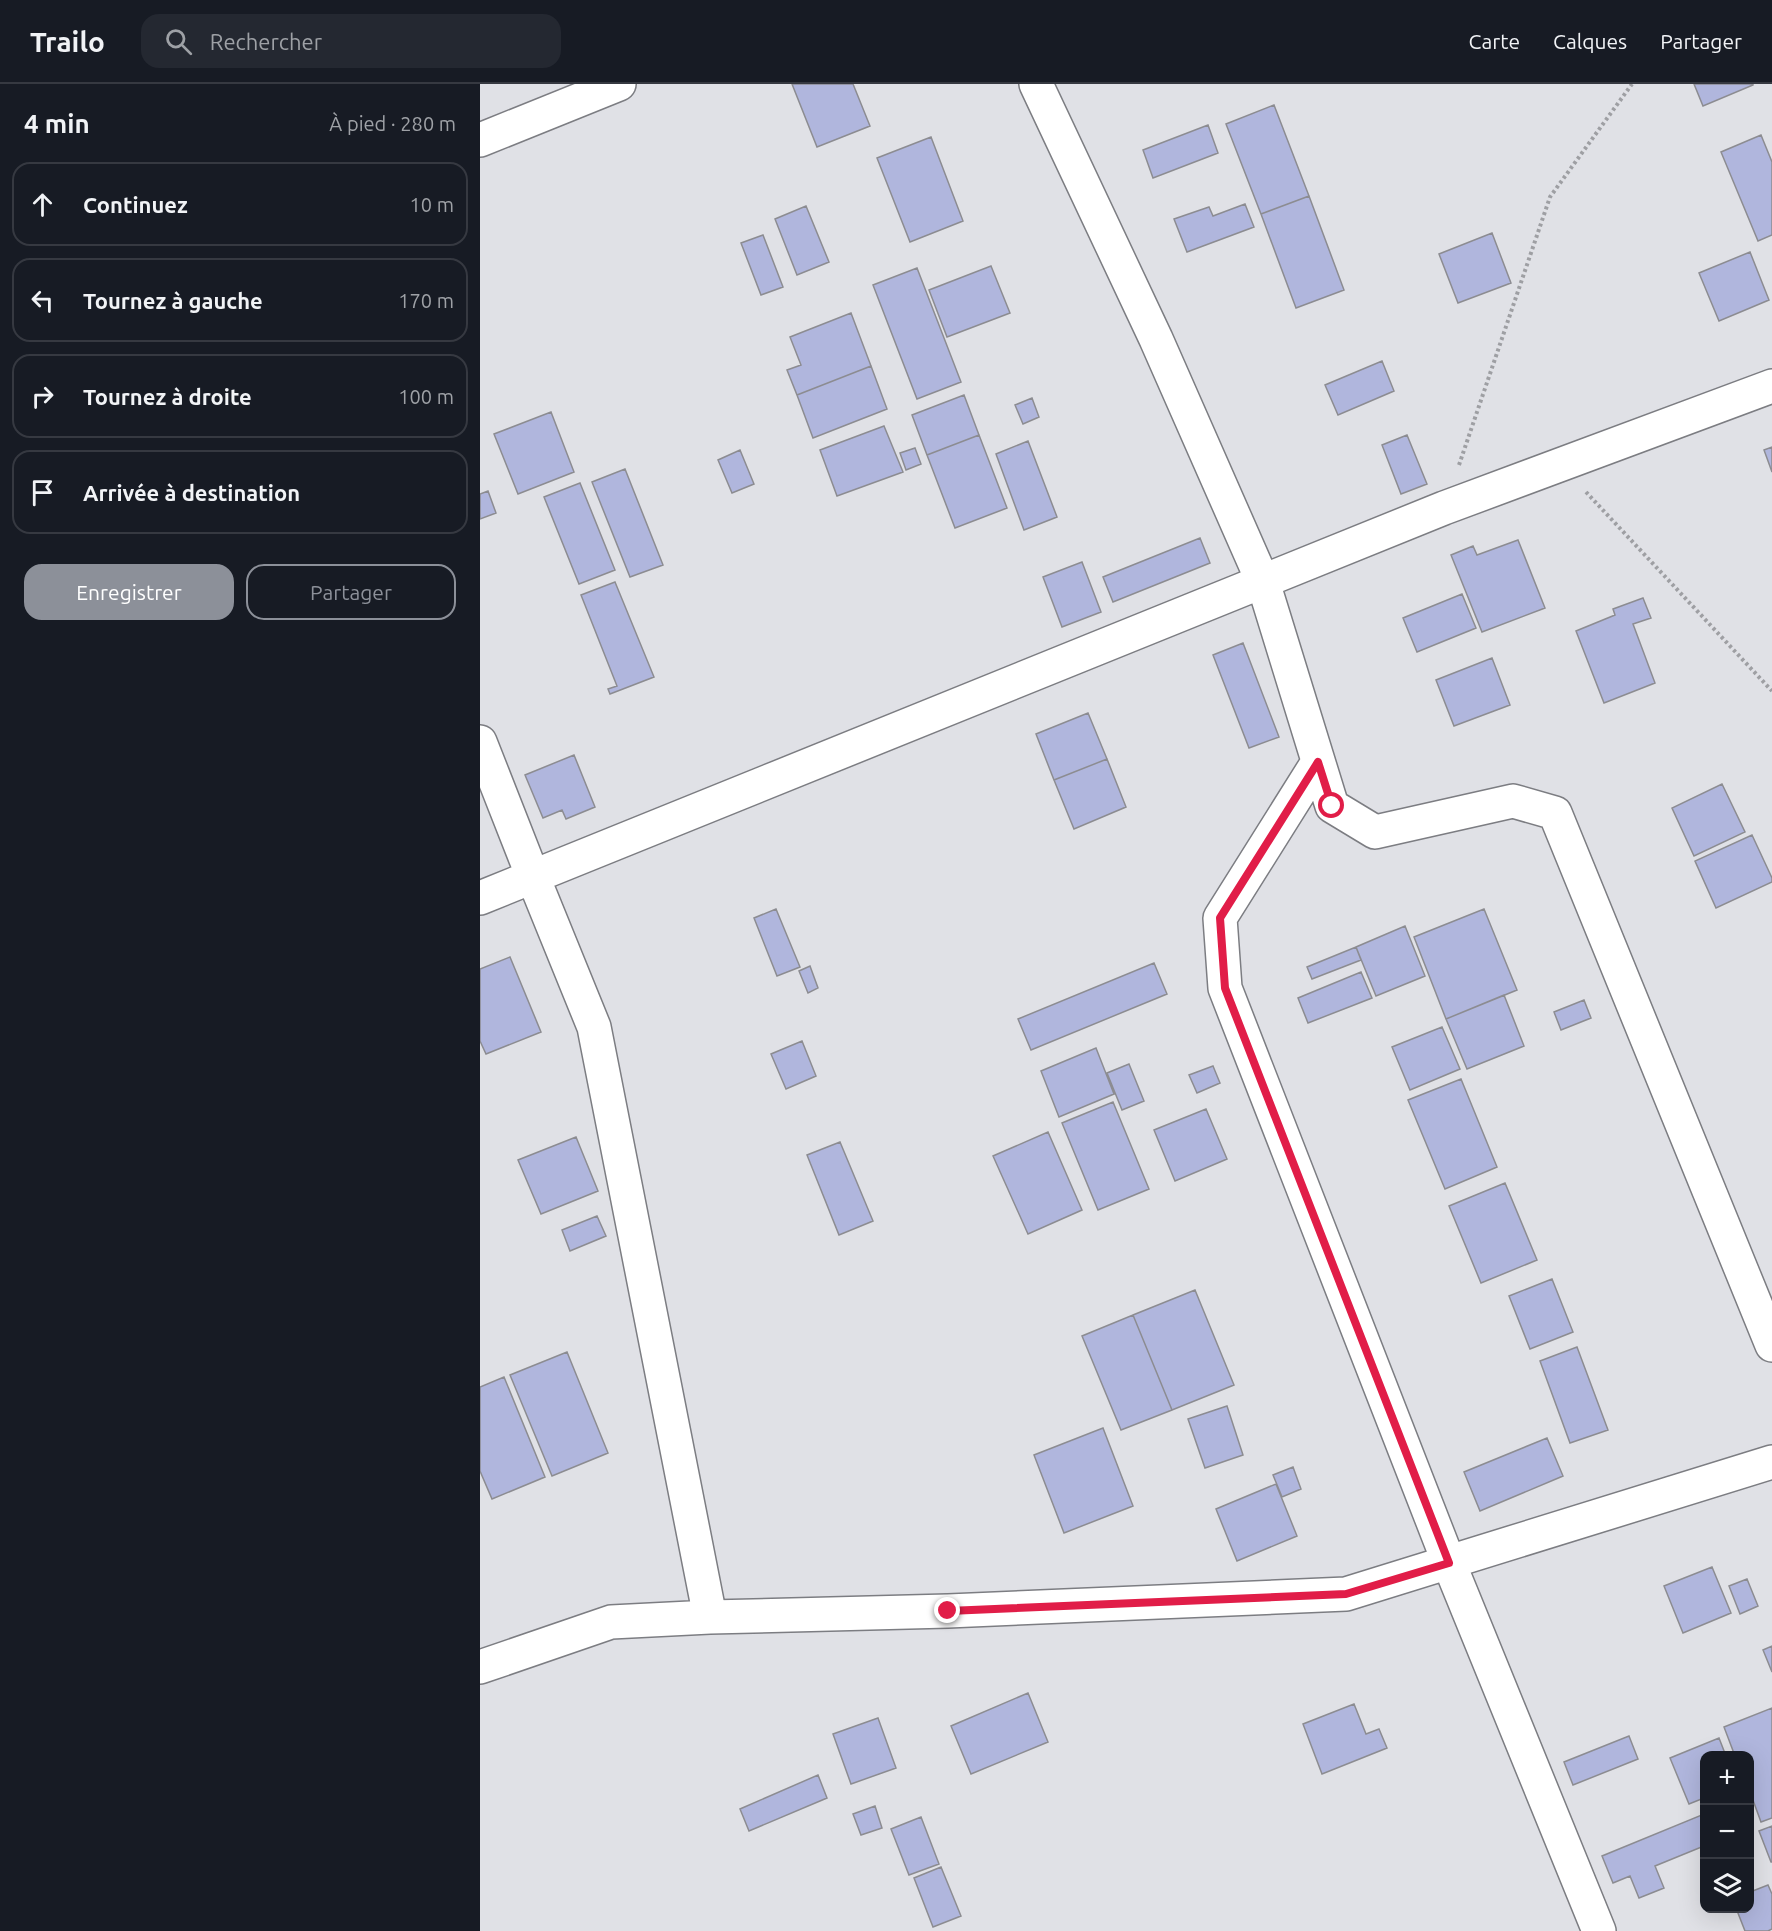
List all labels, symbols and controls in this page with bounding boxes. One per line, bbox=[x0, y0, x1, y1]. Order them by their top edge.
search box bbox=[141, 14, 561, 68]
icon: search bbox=[162, 25, 195, 58]
text: Trailo bbox=[30, 26, 105, 57]
text: Rechercher bbox=[210, 29, 322, 54]
text: Carte bbox=[1469, 29, 1520, 53]
text: Calques bbox=[1553, 29, 1627, 53]
text: Partager bbox=[1660, 29, 1742, 53]
text: 4 min bbox=[24, 109, 90, 138]
text: À pied · 280 m bbox=[329, 112, 456, 135]
icon: ahead bbox=[26, 188, 59, 221]
text: Continuez bbox=[83, 192, 188, 217]
text: 10 m bbox=[410, 193, 454, 216]
icon: left bbox=[26, 284, 59, 317]
text: Tournez à gauche bbox=[83, 288, 263, 313]
text: 170 m bbox=[398, 289, 454, 312]
icon: right bbox=[26, 380, 59, 413]
text: Tournez à droite bbox=[83, 384, 252, 409]
text: 100 m bbox=[398, 385, 454, 408]
icon: arrive bbox=[26, 476, 59, 509]
text: Arrivée à destination bbox=[83, 480, 300, 505]
button: Enregistrer bbox=[24, 564, 234, 620]
button: Partager bbox=[246, 564, 456, 620]
route start bbox=[1318, 792, 1344, 818]
route end bbox=[934, 1597, 960, 1623]
map controls bbox=[1700, 1751, 1754, 1913]
button: + bbox=[1700, 1751, 1754, 1805]
button: − bbox=[1700, 1805, 1754, 1859]
button: layers bbox=[1700, 1859, 1754, 1913]

